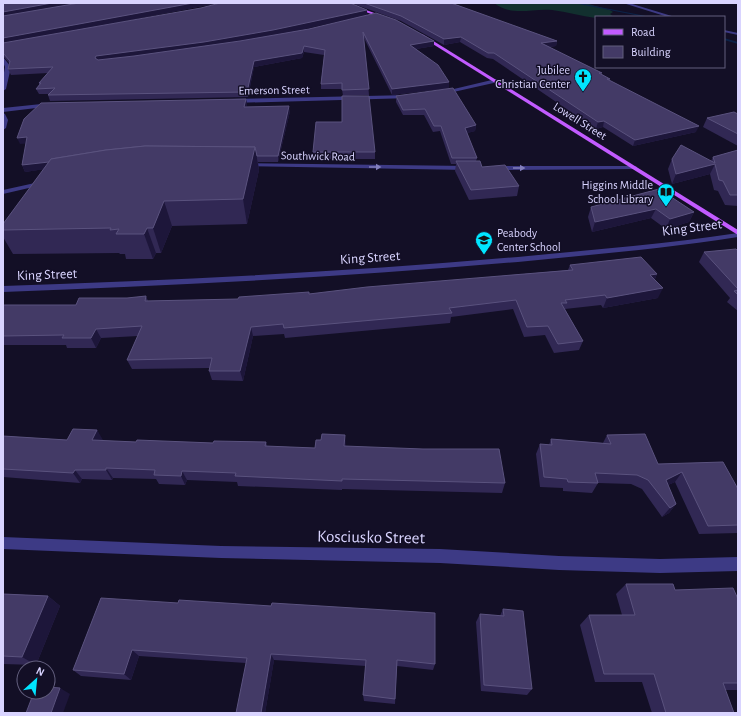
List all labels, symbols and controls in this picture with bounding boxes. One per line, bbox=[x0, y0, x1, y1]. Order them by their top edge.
legend bbox=[595, 16, 725, 68]
text: Road bbox=[631, 26, 655, 38]
text: Building bbox=[631, 46, 671, 58]
place label: Jubilee Christian Center bbox=[495, 64, 570, 90]
church icon: Jubilee Christian Center bbox=[573, 67, 593, 92]
street label: Emerson Street bbox=[238, 83, 310, 97]
street label: Lowell Street bbox=[551, 100, 609, 142]
street label: Southwick Road bbox=[281, 149, 355, 163]
one-way arrow bbox=[369, 164, 382, 170]
one-way arrow bbox=[513, 165, 526, 171]
place label: Higgins Middle School Library bbox=[581, 179, 653, 206]
library icon: Higgins Middle School Library bbox=[656, 182, 676, 207]
street label: King Street bbox=[661, 217, 723, 239]
place label: Peabody Center School bbox=[497, 227, 561, 253]
school or university icon: Peabody Center School bbox=[474, 230, 494, 255]
street label: King Street bbox=[339, 249, 401, 267]
street label: King Street bbox=[17, 267, 78, 283]
street label: Kosciusko Street bbox=[317, 528, 426, 546]
north arrow bbox=[16, 660, 56, 700]
text: N bbox=[34, 665, 46, 678]

